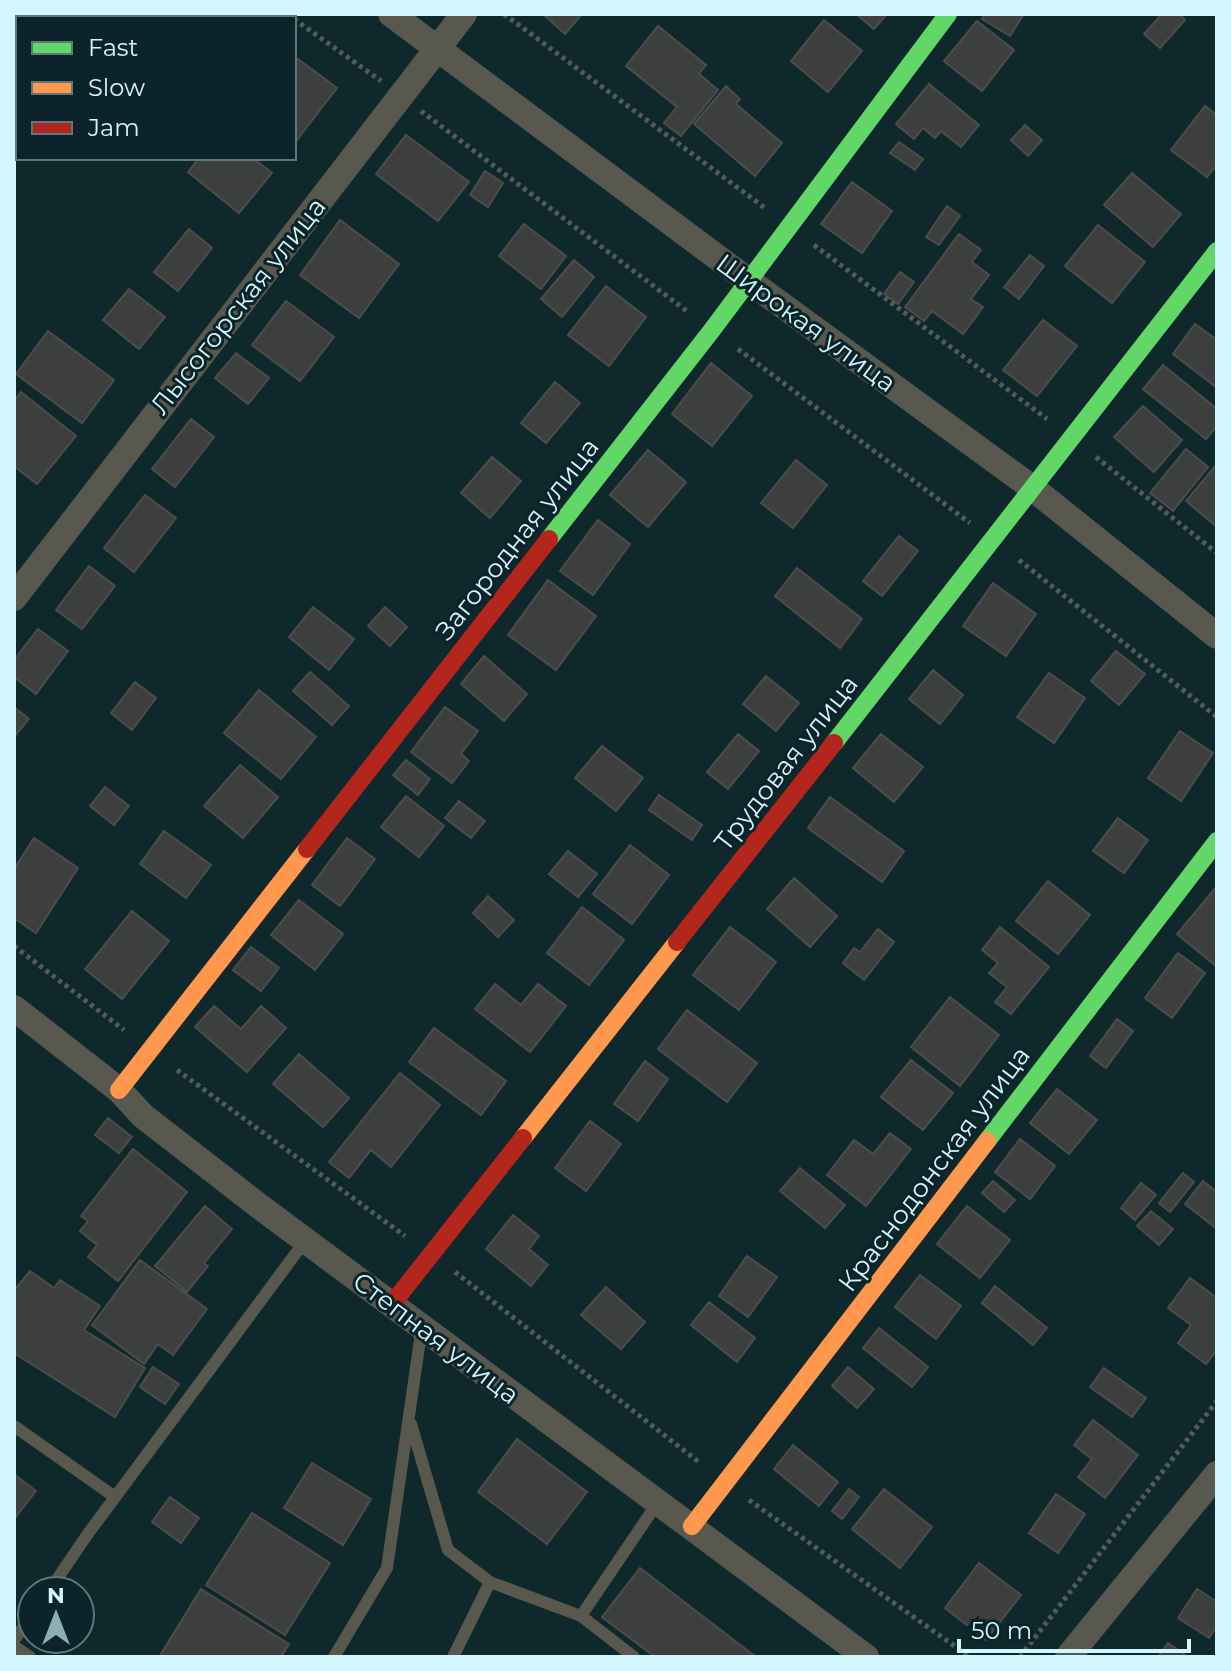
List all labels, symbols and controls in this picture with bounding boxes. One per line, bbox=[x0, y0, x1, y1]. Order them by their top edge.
legend bbox=[16, 16, 296, 160]
text: Fast bbox=[88, 33, 139, 62]
text: Slow bbox=[88, 73, 145, 102]
text: Jam bbox=[87, 113, 140, 142]
street label: Лысогорская улица bbox=[143, 191, 333, 421]
street label: Широкая улица bbox=[710, 247, 902, 399]
street label: Загородная улица bbox=[428, 432, 606, 646]
street label: Трудовая улица bbox=[707, 669, 865, 857]
street label: Краснодонская улица bbox=[831, 1040, 1037, 1298]
street label: Степная улица bbox=[347, 1265, 525, 1411]
north arrow bbox=[16, 1575, 96, 1655]
text: N bbox=[47, 1582, 65, 1609]
scale bar bbox=[959, 1603, 1189, 1653]
text: 50 m bbox=[971, 1616, 1032, 1645]

